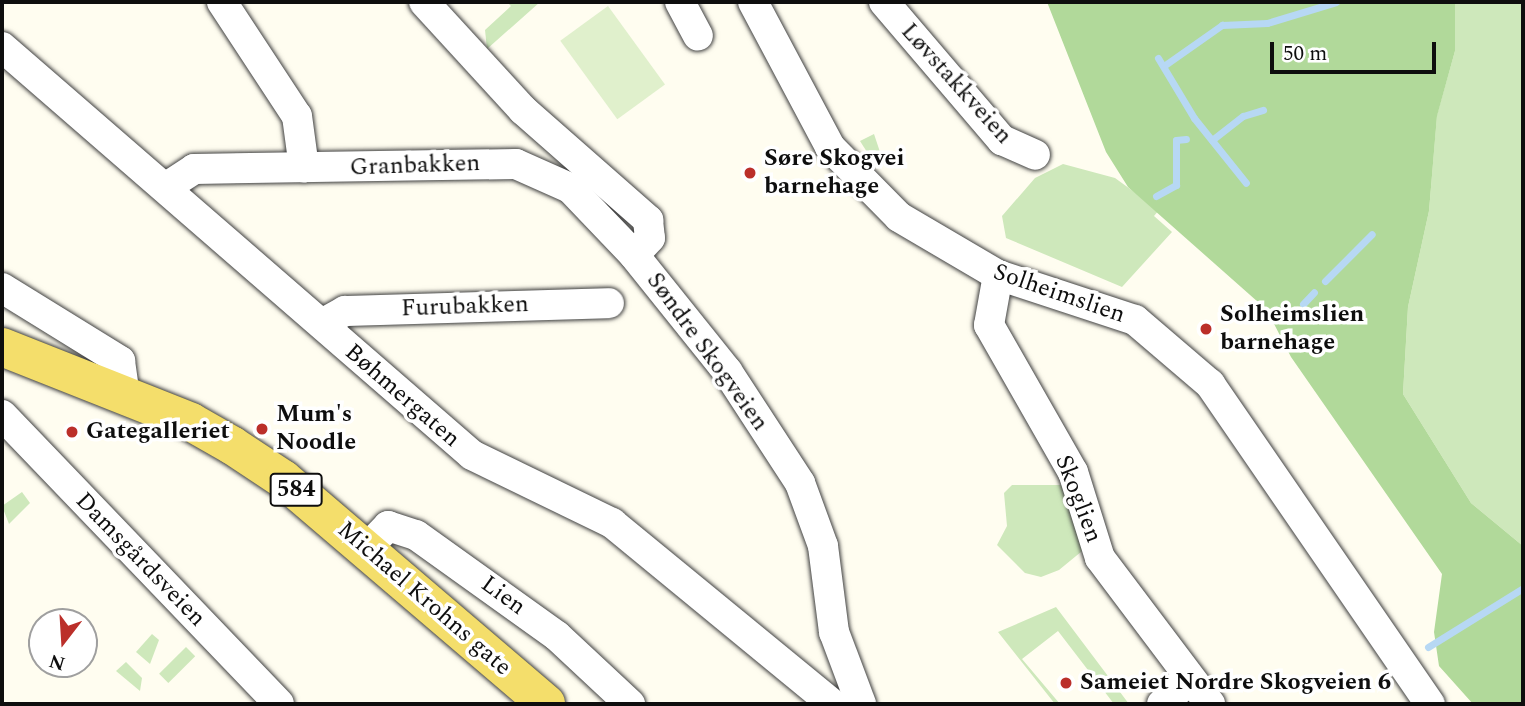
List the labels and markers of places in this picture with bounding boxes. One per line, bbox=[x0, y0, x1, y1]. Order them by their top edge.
place label: Søre Skogvei barnehage bbox=[764, 145, 904, 201]
marker: Søre Skogvei barnehage bbox=[742, 165, 758, 181]
place label: Solheimslien barnehage bbox=[1220, 301, 1364, 357]
marker: Solheimslien barnehage bbox=[1198, 321, 1214, 337]
place label: Mum's Noodle bbox=[276, 401, 356, 457]
place label: Gategalleriet bbox=[86, 418, 230, 446]
marker: Mum's Noodle bbox=[254, 421, 270, 437]
marker: Gategalleriet bbox=[64, 424, 80, 440]
place label: Sameiet Nordre Skogveien 6 bbox=[1080, 669, 1391, 697]
marker: Sameiet Nordre Skogveien 6 bbox=[1058, 675, 1074, 691]

